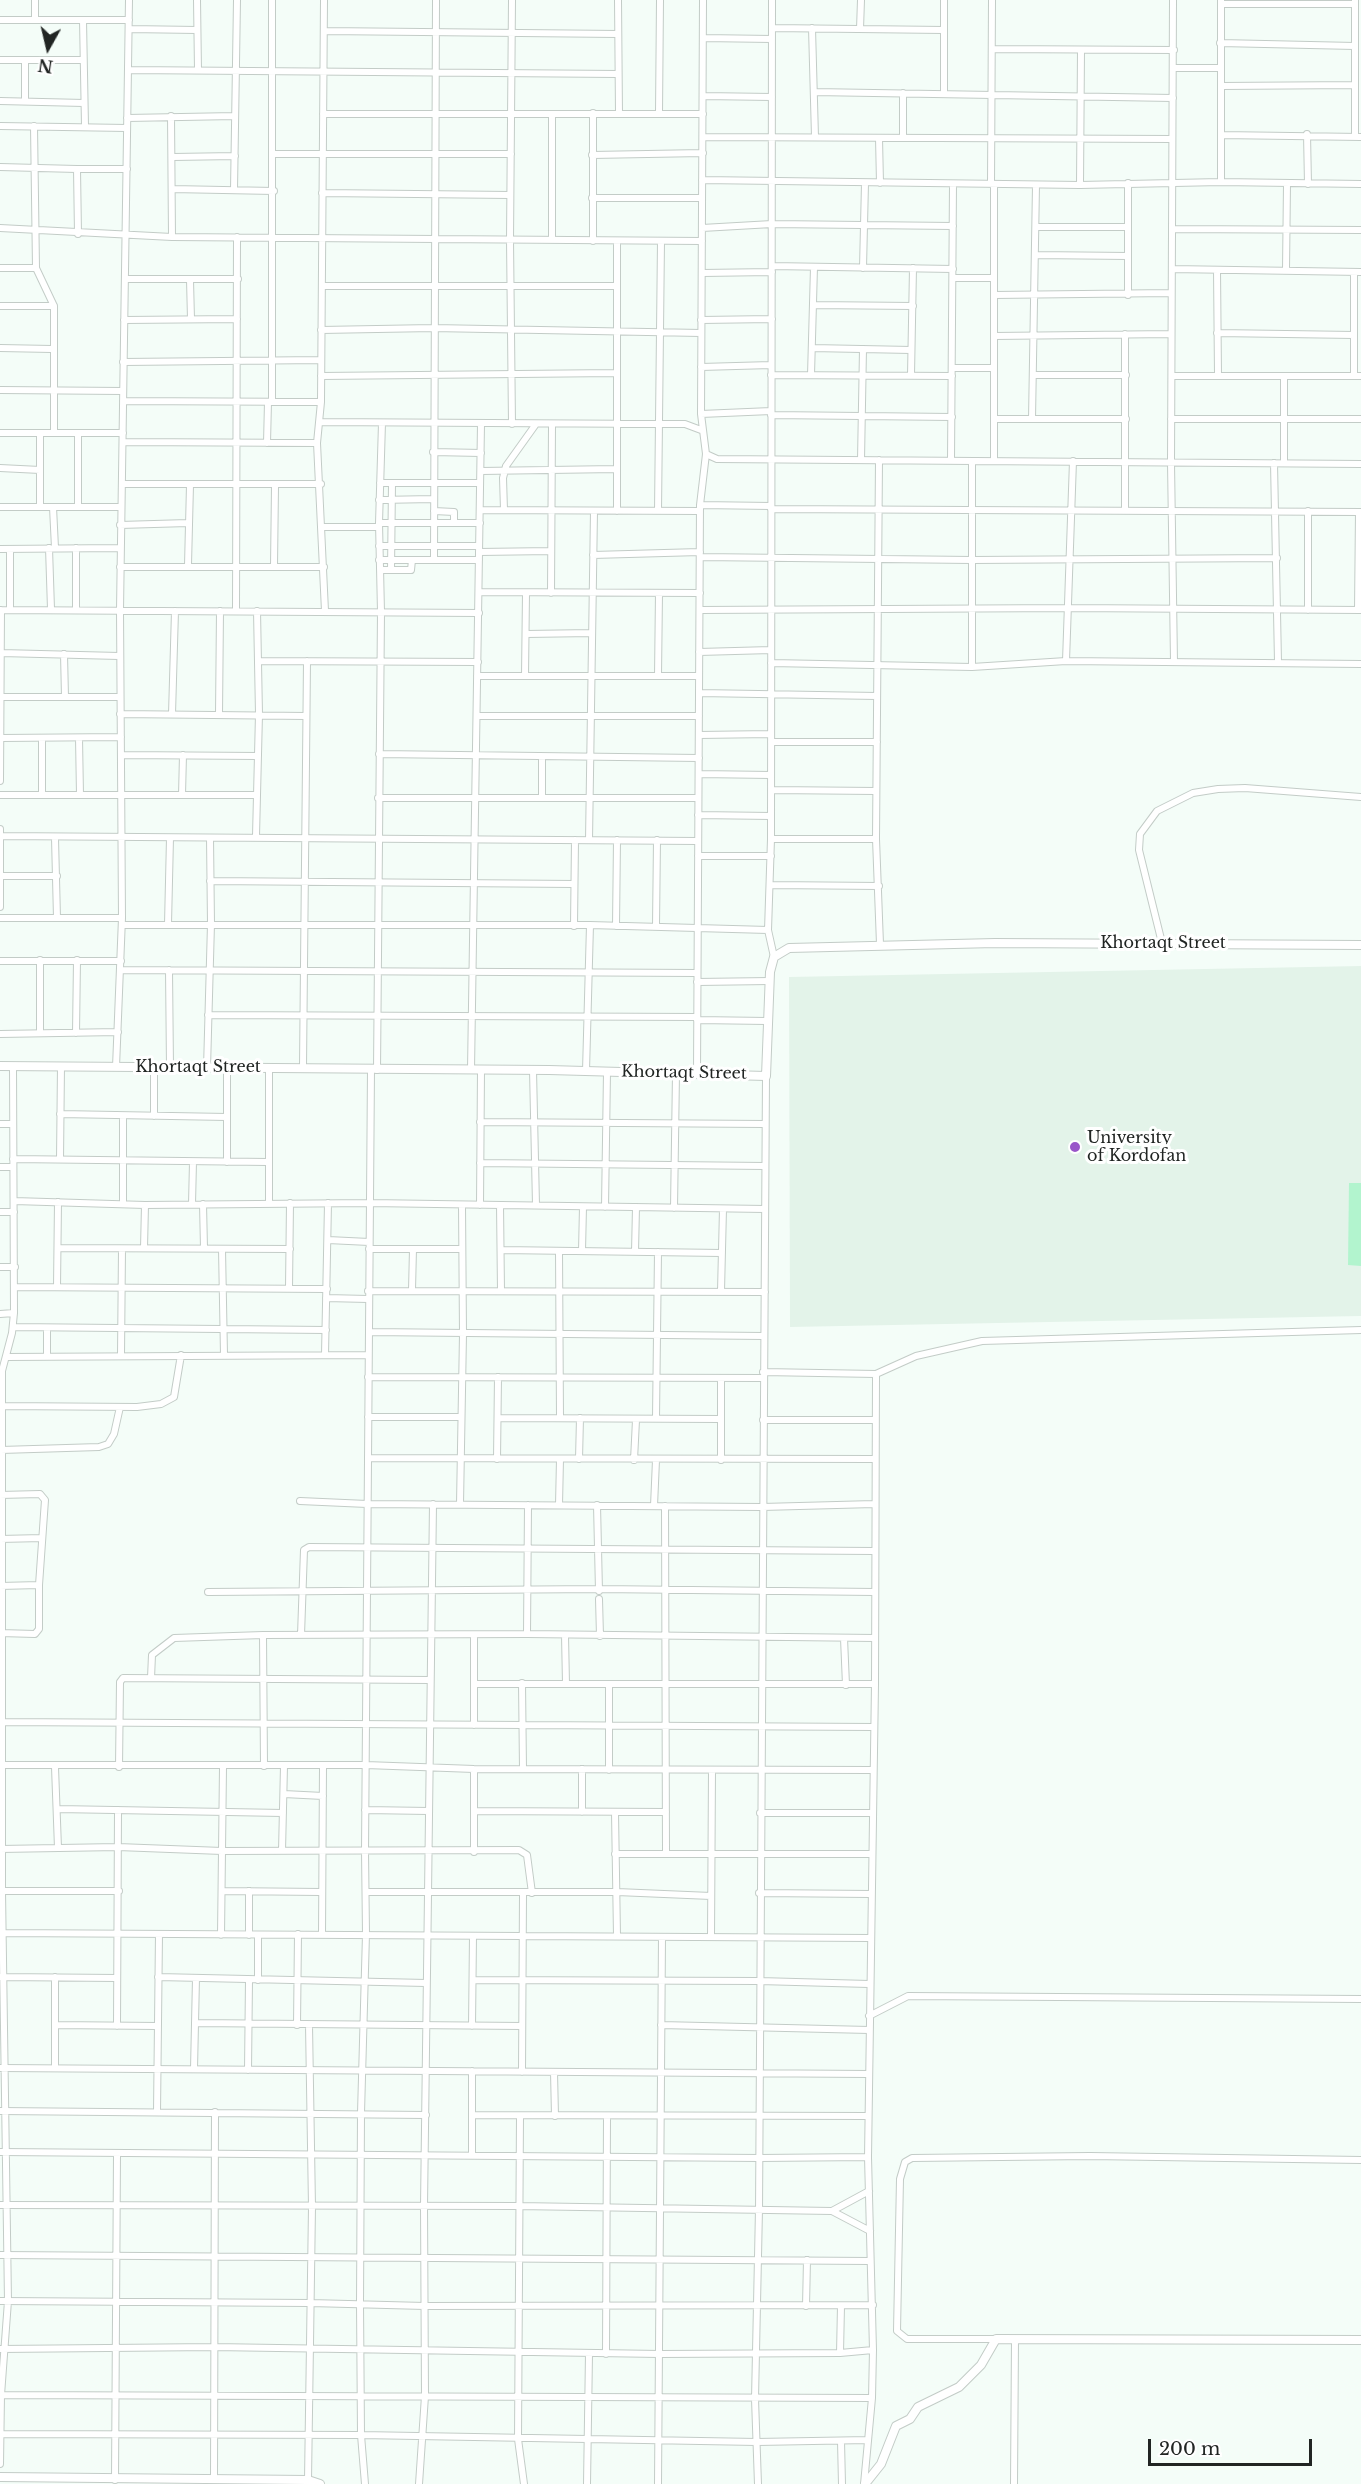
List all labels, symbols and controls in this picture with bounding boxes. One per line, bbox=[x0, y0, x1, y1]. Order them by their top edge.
north arrow bbox=[18, 18, 78, 78]
text: N bbox=[37, 55, 54, 77]
street label: Khortaqt Street bbox=[1100, 933, 1226, 953]
street label: Khortaqt Street bbox=[135, 1057, 261, 1077]
street label: Khortaqt Street bbox=[621, 1062, 747, 1084]
place label: University of Kordofan bbox=[1087, 1128, 1186, 1166]
marker: University of Kordofan bbox=[1068, 1140, 1082, 1154]
scale bar bbox=[1151, 2427, 1314, 2465]
text: 200 m bbox=[1159, 2438, 1220, 2460]

